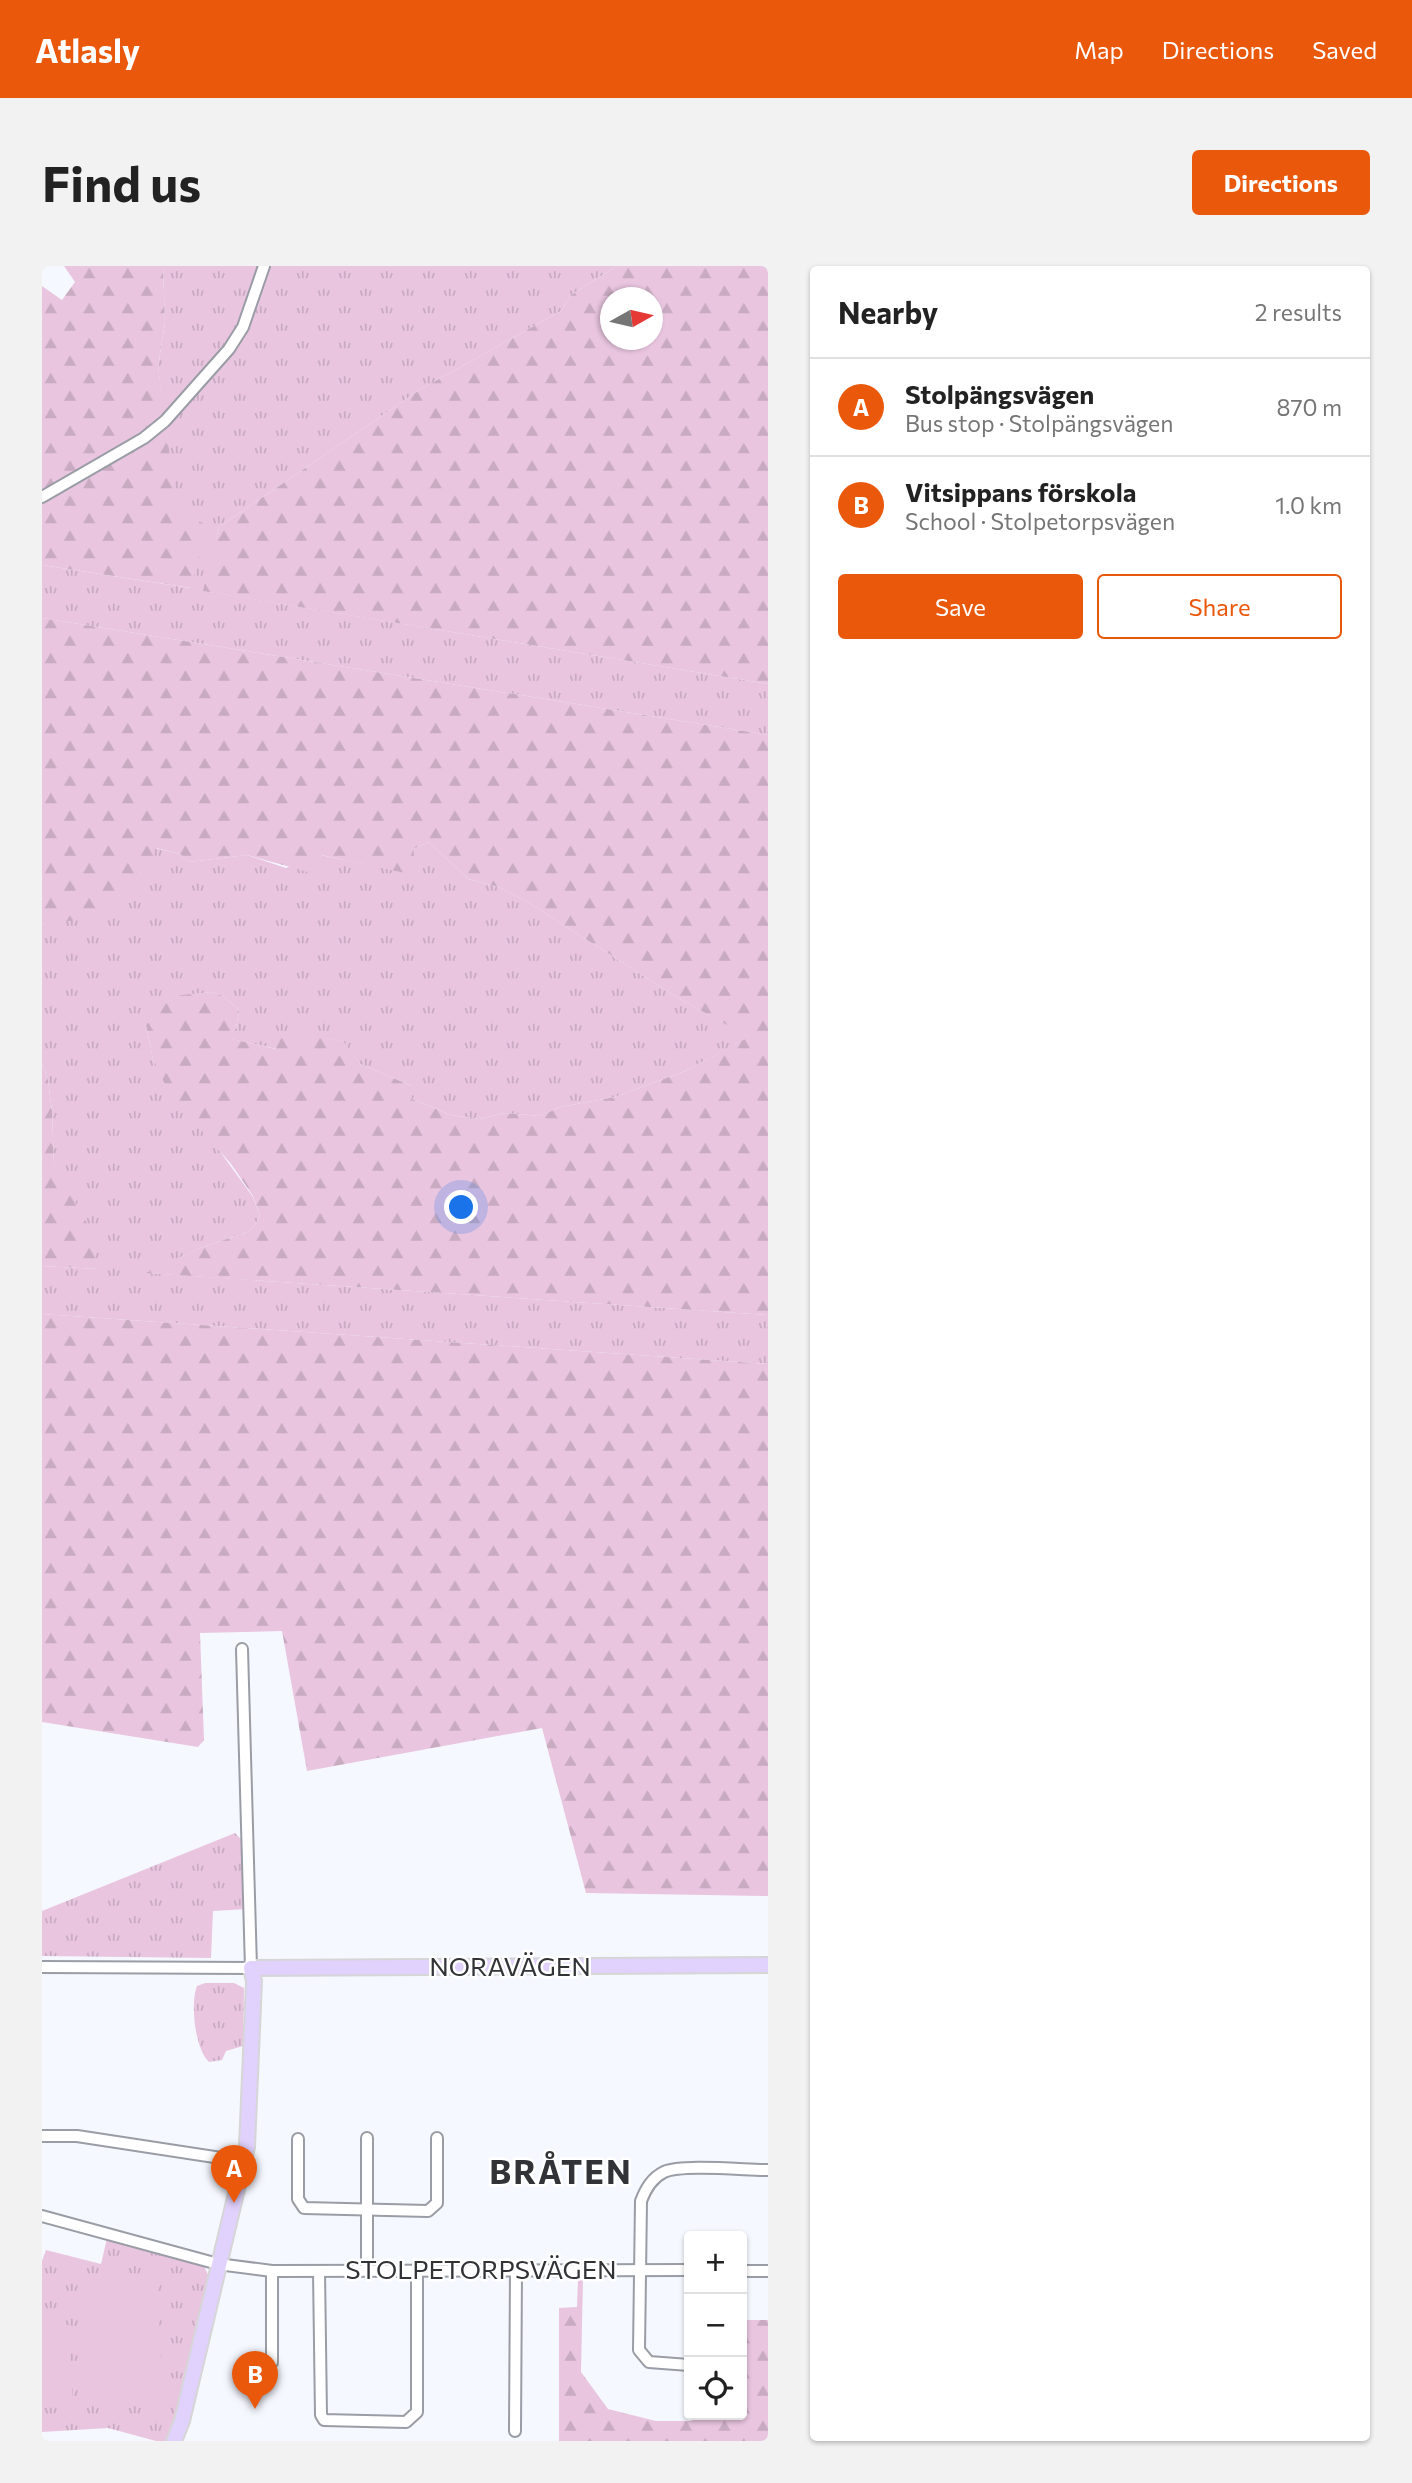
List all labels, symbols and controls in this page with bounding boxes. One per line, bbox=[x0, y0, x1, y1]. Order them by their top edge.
text: Atlasly bbox=[35, 29, 140, 70]
text: Map bbox=[1074, 35, 1124, 64]
text: Directions bbox=[1162, 35, 1274, 64]
text: Saved bbox=[1312, 35, 1377, 64]
button: Directions bbox=[1192, 150, 1370, 215]
text: Find us bbox=[42, 152, 201, 212]
north arrow bbox=[600, 287, 663, 350]
text: Nearby bbox=[838, 293, 938, 330]
text: 2 results bbox=[1255, 298, 1342, 326]
text: Stolpängsvägen bbox=[905, 378, 1094, 409]
text: A bbox=[853, 393, 869, 421]
text: 870 m bbox=[1277, 393, 1342, 421]
text: Bus stop · Stolpängsvägen bbox=[905, 409, 1173, 437]
text: Vitsippans förskola bbox=[905, 476, 1136, 507]
text: B bbox=[853, 491, 869, 519]
text: 1.0 km bbox=[1275, 491, 1342, 519]
text: School · Stolpetorpsvägen bbox=[905, 507, 1175, 535]
button: Save bbox=[838, 574, 1083, 639]
button: Share bbox=[1097, 574, 1342, 639]
your location bbox=[444, 1190, 478, 1224]
street label: NORAVÄGEN bbox=[429, 1950, 591, 1981]
pin: A bbox=[211, 2145, 257, 2203]
district label: BRÅTEN bbox=[489, 2150, 633, 2191]
map controls bbox=[684, 2231, 747, 2420]
button: + bbox=[684, 2231, 747, 2294]
street label: STOLPETORPSVÄGEN bbox=[345, 2253, 617, 2284]
button: − bbox=[684, 2294, 747, 2357]
pin: B bbox=[232, 2351, 278, 2409]
button: locate bbox=[684, 2357, 747, 2420]

